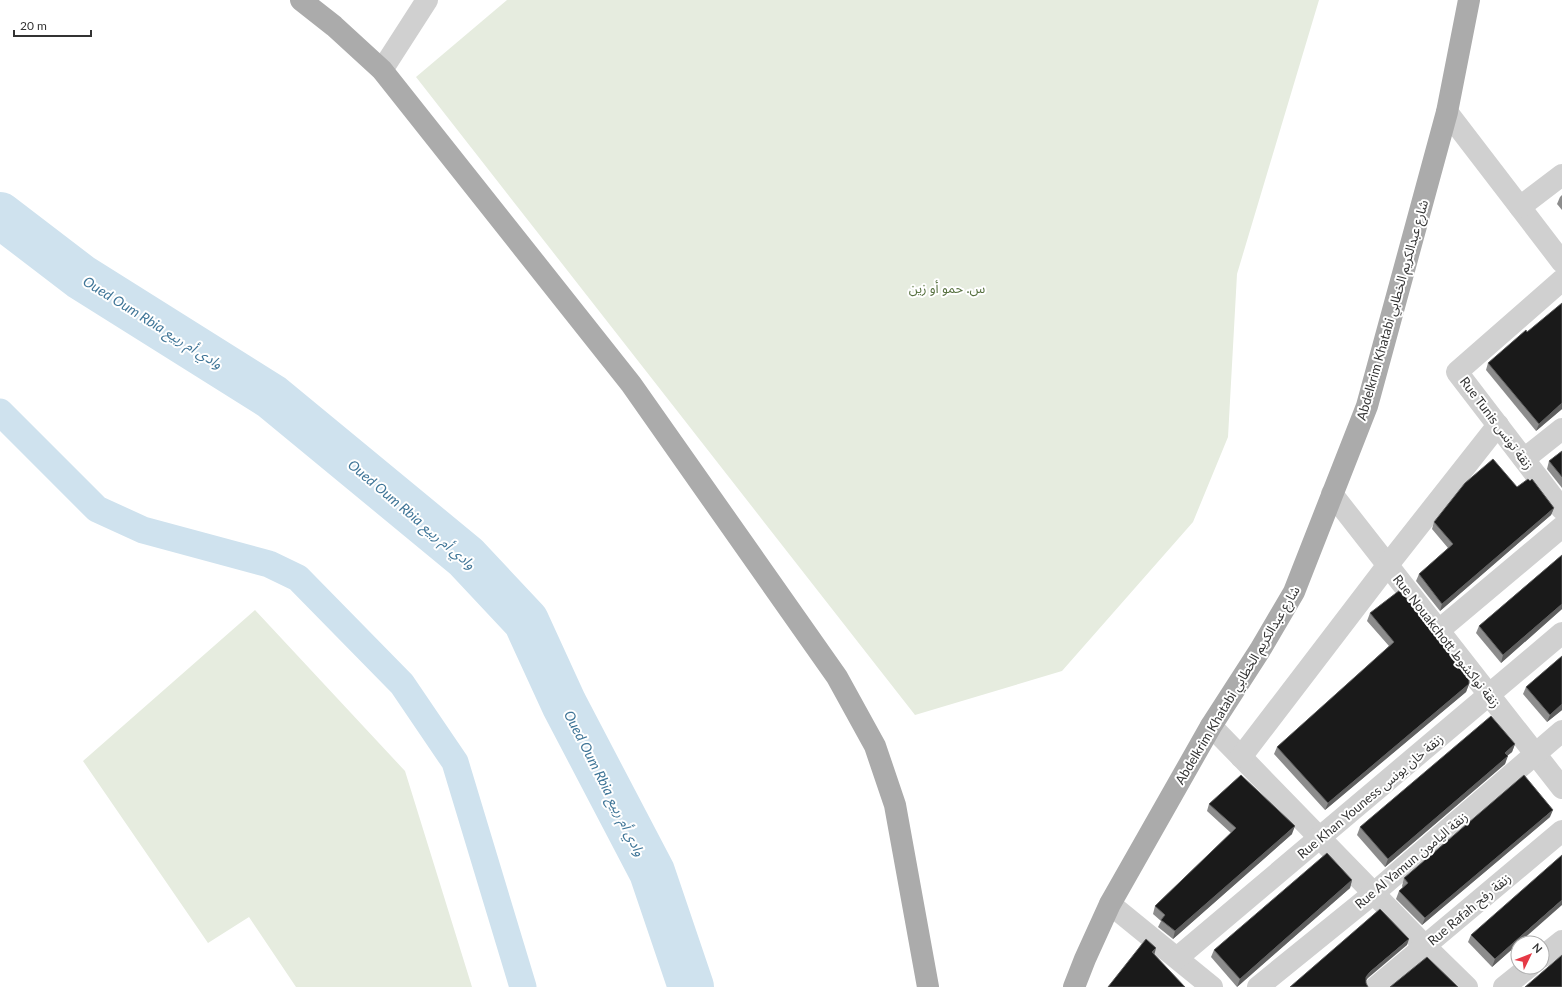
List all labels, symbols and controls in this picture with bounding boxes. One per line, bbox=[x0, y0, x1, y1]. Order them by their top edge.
scale bar bbox=[14, 12, 91, 38]
text: 20 m bbox=[20, 18, 47, 33]
street label: Abdelkrim Khatabi شارع عبدالكريم الخطابي bbox=[1353, 198, 1434, 423]
water label: Oued Oum Rbia وادي أم ربيع bbox=[78, 272, 226, 375]
park label: س. حمو أو زين bbox=[909, 280, 986, 297]
street label: Rue Tunis زنقة تونس bbox=[1456, 374, 1537, 473]
water label: Oued Oum Rbia وادي أم ربيع bbox=[343, 456, 479, 575]
street label: Rue Nouakchott زنقة نواكشوط bbox=[1390, 571, 1504, 711]
street label: Abdelkrim Khatabi شارع عبدالكريم الخطابي bbox=[1171, 583, 1305, 789]
water label: Oued Oum Rbia وادي أم ربيع bbox=[558, 707, 649, 860]
street label: Rue Khan Youness زنقة خان يونس bbox=[1294, 730, 1447, 862]
street label: Rue Al Yamun زنقة اليامون bbox=[1351, 808, 1471, 913]
street label: Rue Rafah زنقة رفح bbox=[1424, 869, 1516, 951]
north arrow bbox=[1510, 935, 1550, 975]
text: N bbox=[1530, 940, 1545, 955]

